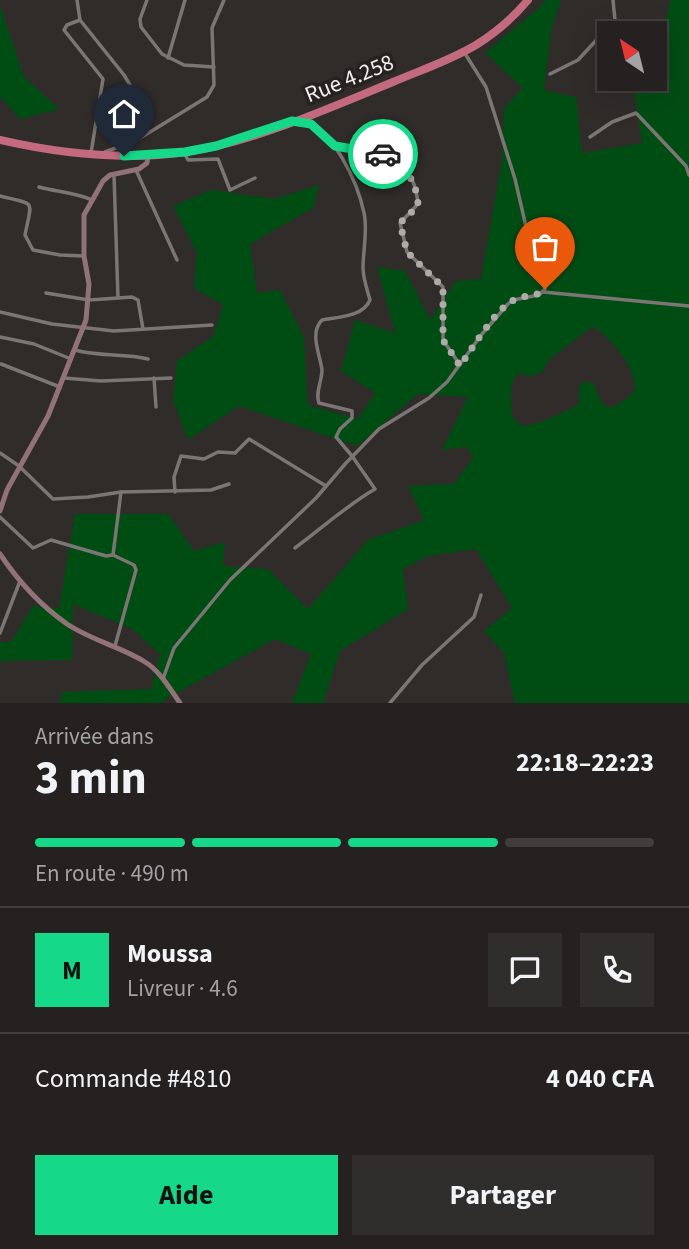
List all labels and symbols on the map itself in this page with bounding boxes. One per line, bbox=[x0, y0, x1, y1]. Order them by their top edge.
north arrow bbox=[597, 21, 667, 91]
street label: Rue 4.258 bbox=[300, 46, 399, 111]
pin bbox=[94, 84, 154, 156]
courier bbox=[348, 119, 418, 189]
pin bbox=[515, 217, 575, 289]

